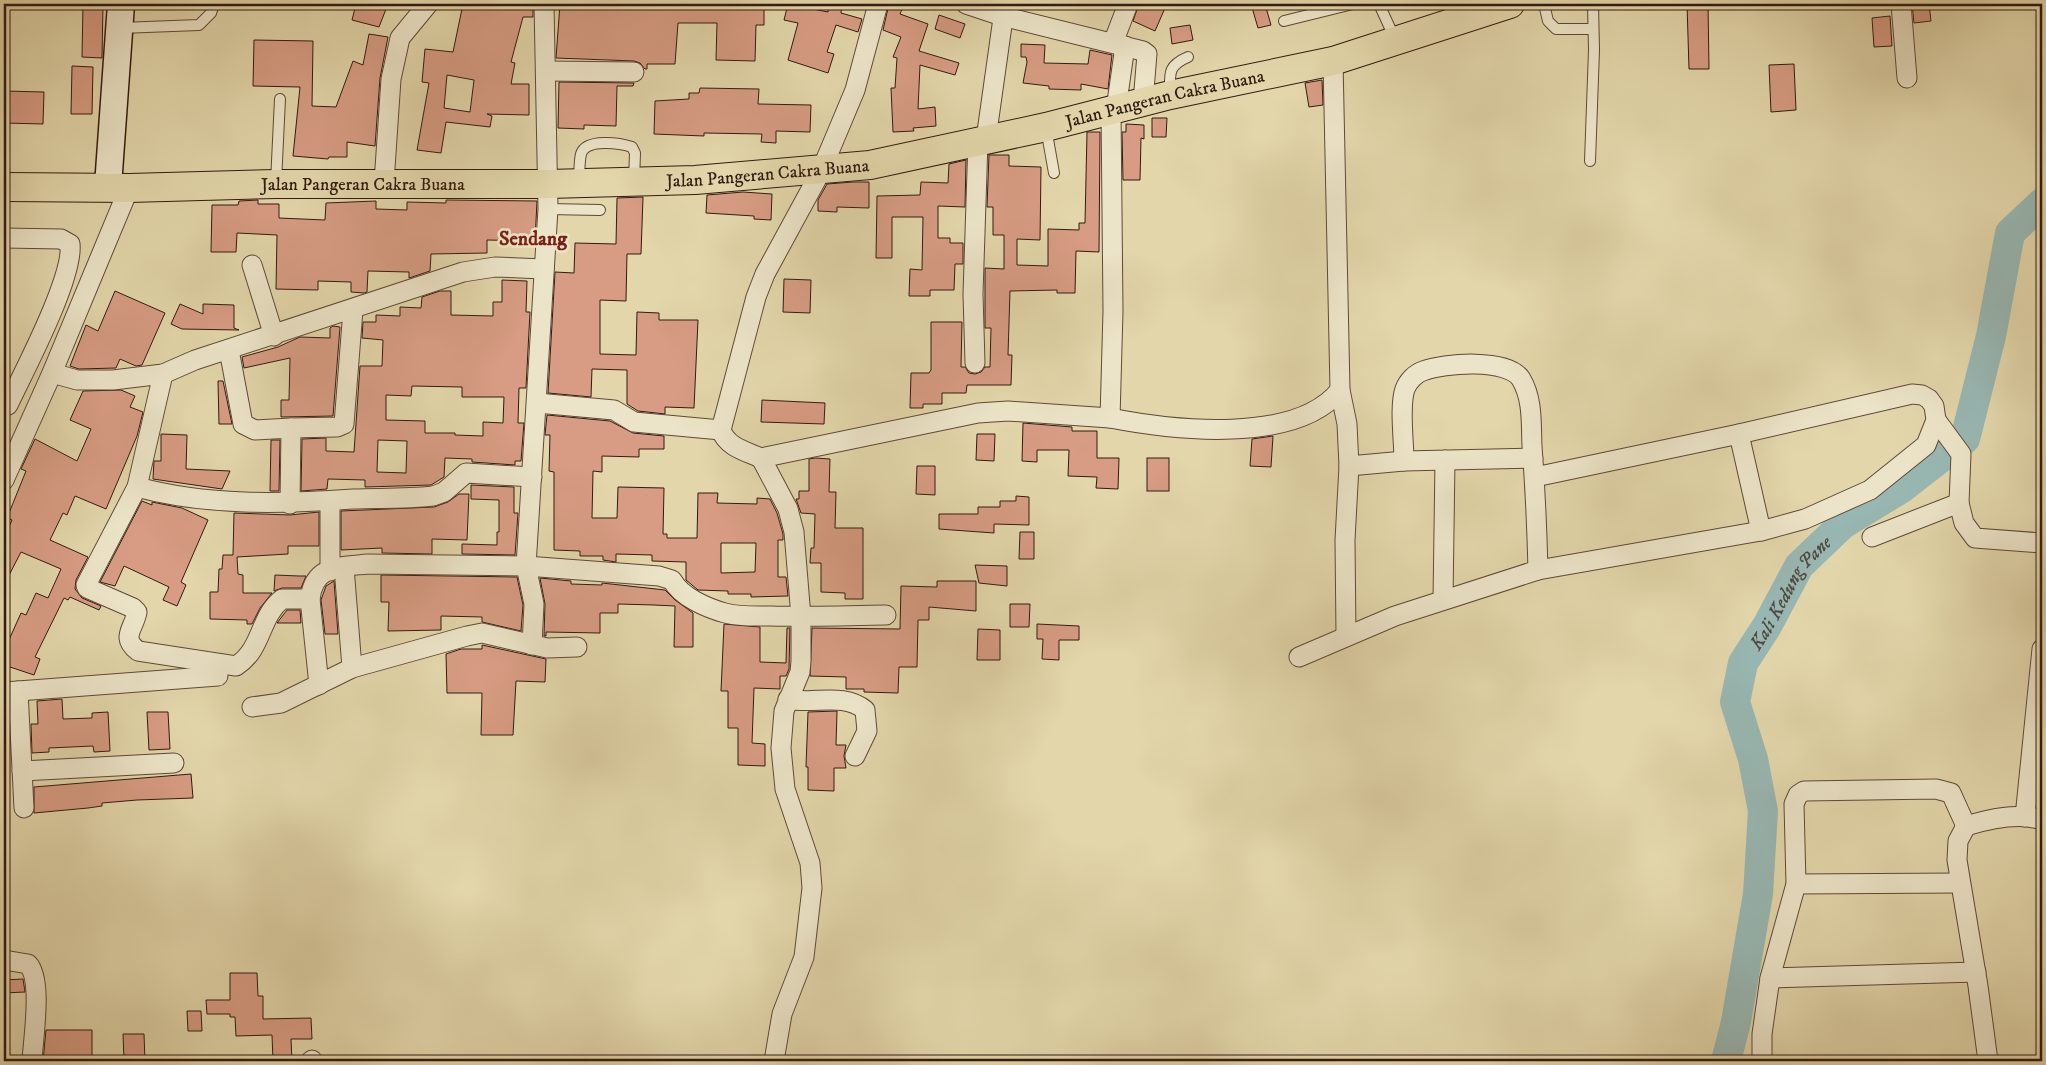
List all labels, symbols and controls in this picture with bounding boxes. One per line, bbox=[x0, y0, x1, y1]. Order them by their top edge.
street label: Jalan Pangeran Cakra Buana bbox=[1061, 66, 1267, 134]
street label: Jalan Pangeran Cakra Buana bbox=[664, 155, 870, 193]
street label: Jalan Pangeran Cakra Buana bbox=[259, 174, 465, 196]
district label: Sendang bbox=[499, 227, 568, 252]
water label: Kali Kedung Pane bbox=[1744, 531, 1837, 655]

